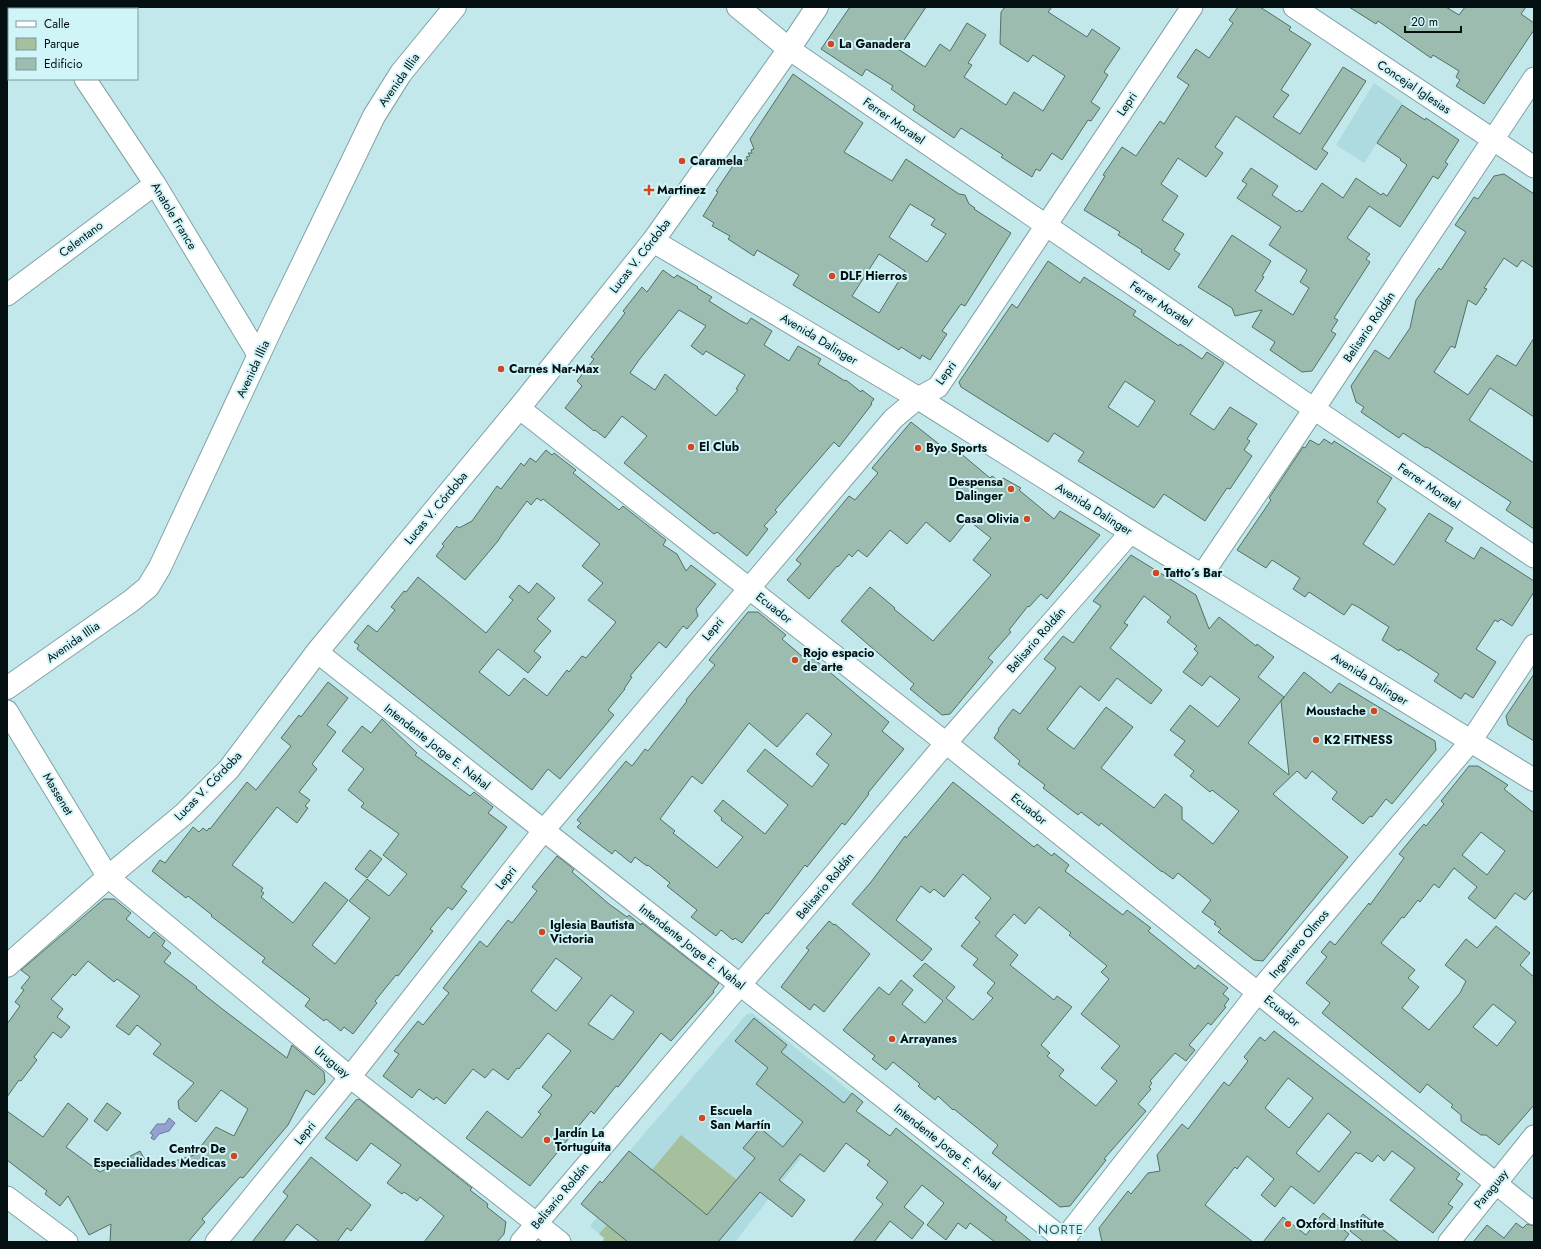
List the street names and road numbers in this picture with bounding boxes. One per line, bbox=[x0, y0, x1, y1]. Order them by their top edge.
street label: Avenida Illia bbox=[374, 49, 424, 110]
street label: Concejal Iglesias bbox=[1374, 56, 1455, 118]
street label: Lepri bbox=[1112, 88, 1142, 120]
street label: Ferrer Moratel bbox=[859, 93, 929, 149]
street label: Anatole France bbox=[147, 179, 201, 253]
street label: Lucas V. Córdoba bbox=[605, 215, 675, 297]
street label: Celentano bbox=[55, 216, 107, 262]
street label: Ferrer Moratel bbox=[1126, 276, 1196, 332]
street label: Belisario Roldán bbox=[1339, 288, 1399, 366]
street label: Avenida Dalinger bbox=[777, 309, 862, 370]
street label: Avenida Illia bbox=[232, 337, 274, 401]
street label: Lepri bbox=[931, 357, 961, 389]
street label: Ferrer Moratel bbox=[1394, 458, 1464, 514]
street label: Lucas V. Córdoba bbox=[400, 467, 472, 548]
street label: Avenida Dalinger bbox=[1052, 478, 1137, 540]
street label: Ecuador bbox=[752, 588, 797, 629]
street label: Belisario Roldán bbox=[1002, 603, 1070, 677]
street label: Lepri bbox=[698, 613, 728, 645]
street label: Avenida Illia bbox=[43, 617, 104, 667]
street label: Avenida Dalinger bbox=[1328, 648, 1413, 710]
street label: Intendente Jorge E. Nahal bbox=[380, 700, 494, 794]
street label: Lucas V. Córdoba bbox=[170, 747, 246, 825]
street label: Massenet bbox=[38, 769, 78, 819]
street label: Ecuador bbox=[1007, 789, 1052, 830]
street label: Belisario Roldán bbox=[792, 849, 858, 923]
street label: Lepri bbox=[491, 862, 521, 894]
street label: Intendente Jorge E. Nahal bbox=[635, 900, 749, 994]
street label: Ingeniero Olmos bbox=[1265, 906, 1333, 982]
street label: Ecuador bbox=[1260, 991, 1305, 1032]
street label: Uruguay bbox=[310, 1042, 354, 1083]
street label: Intendente Jorge E. Nahal bbox=[890, 1100, 1004, 1194]
street label: Lepri bbox=[290, 1117, 320, 1149]
street label: Belisario Roldán bbox=[527, 1159, 593, 1233]
street label: Paraguay bbox=[1470, 1165, 1513, 1213]

